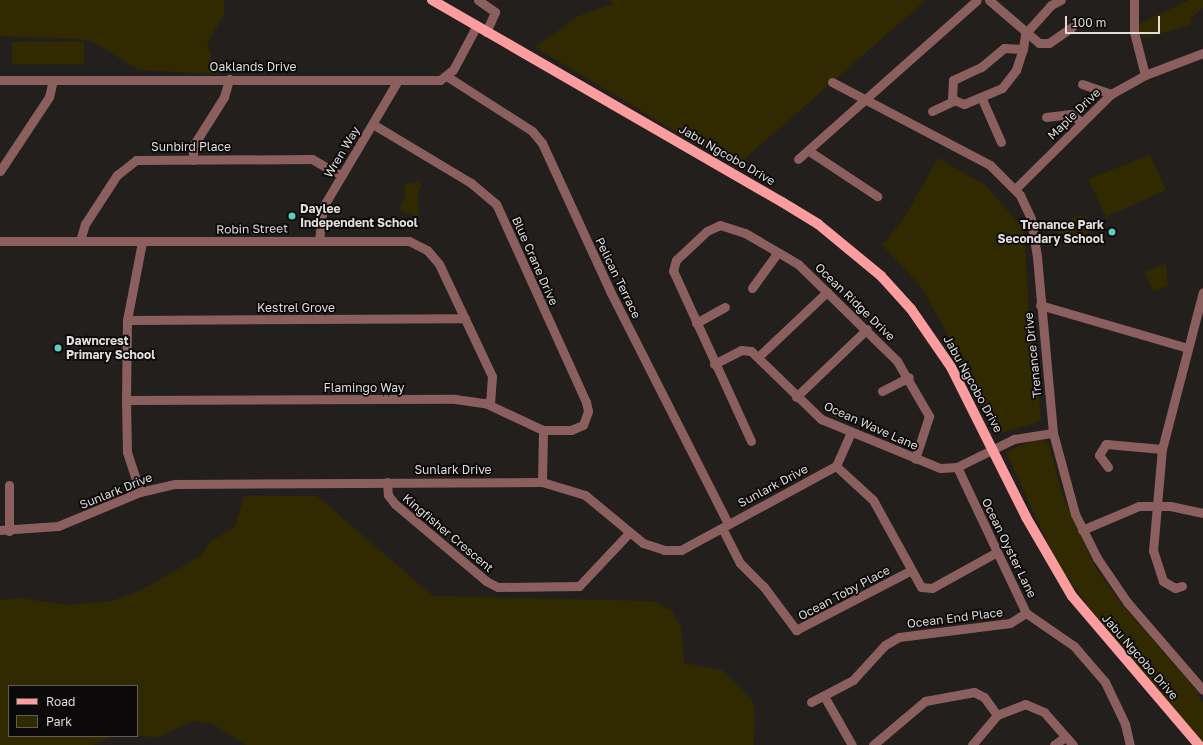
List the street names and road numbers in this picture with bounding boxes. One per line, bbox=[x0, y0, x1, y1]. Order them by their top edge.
street label: Oaklands Drive bbox=[210, 60, 296, 74]
street label: Maple Drive bbox=[1045, 85, 1103, 143]
street label: Jabu Ngcobo Drive bbox=[676, 122, 778, 188]
street label: Wren Way bbox=[321, 124, 363, 180]
street label: Sunbird Place bbox=[151, 140, 231, 154]
street label: Blue Crane Drive bbox=[509, 214, 561, 308]
street label: Robin Street bbox=[216, 221, 288, 237]
street label: Pelican Terrace bbox=[592, 235, 644, 321]
street label: Ocean Ridge Drive bbox=[812, 260, 898, 344]
street label: Kestrel Grove bbox=[257, 301, 335, 315]
street label: Trenance Drive bbox=[1021, 312, 1045, 398]
street label: Jabu Ngcobo Drive bbox=[940, 333, 1006, 435]
street label: Flamingo Way bbox=[324, 381, 404, 395]
street label: Ocean Wave Lane bbox=[822, 399, 920, 453]
street label: Sunlark Drive bbox=[736, 462, 810, 510]
street label: Sunlark Drive bbox=[414, 463, 492, 477]
street label: Sunlark Drive bbox=[78, 470, 154, 512]
street label: Kingfisher Crescent bbox=[400, 491, 496, 575]
street label: Ocean Oyster Lane bbox=[979, 496, 1039, 600]
street label: Ocean Toby Place bbox=[796, 563, 892, 623]
street label: Ocean End Place bbox=[906, 605, 1004, 631]
street label: Jabu Ngcobo Drive bbox=[1099, 611, 1181, 703]

